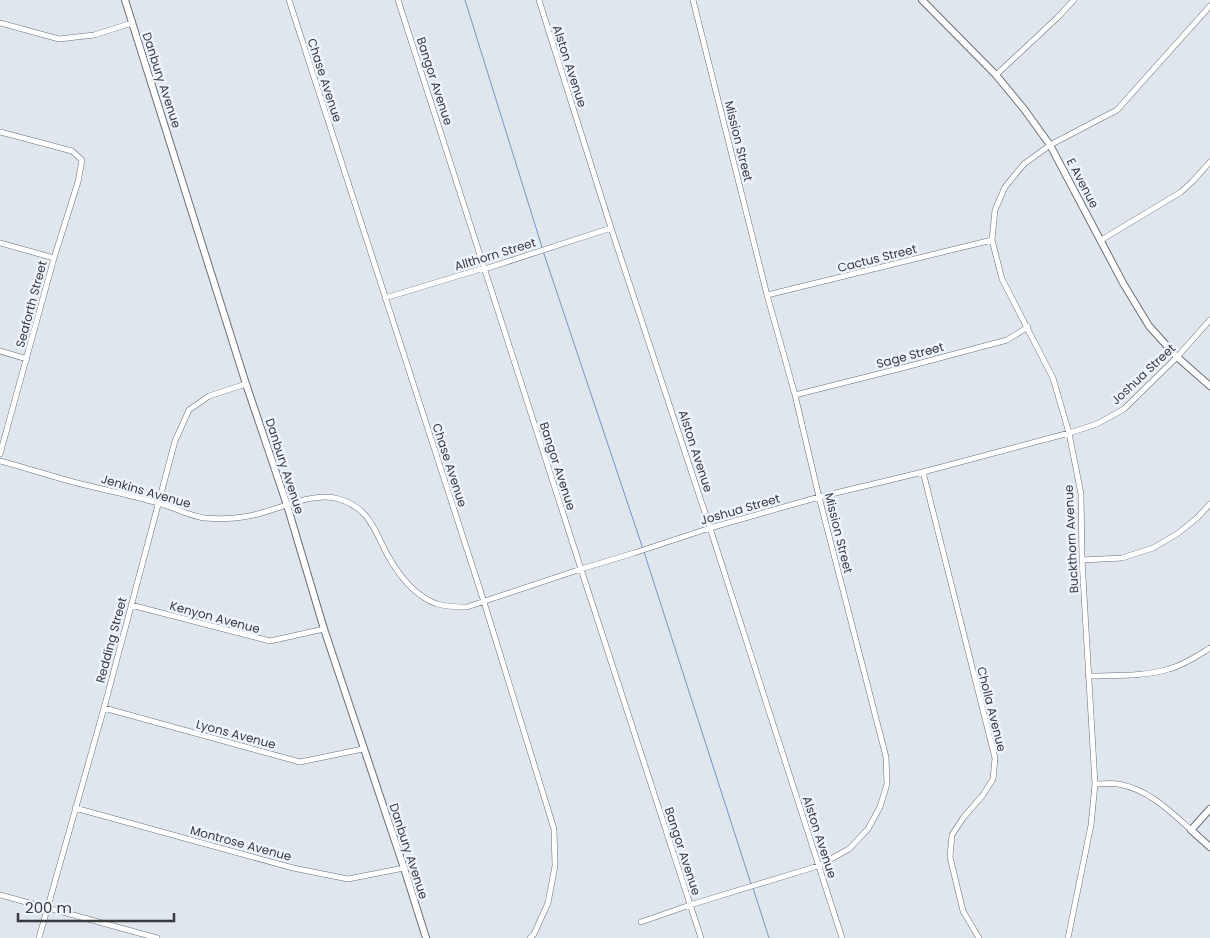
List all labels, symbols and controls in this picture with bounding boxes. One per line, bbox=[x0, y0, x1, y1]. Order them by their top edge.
street label: Alston Avenue bbox=[549, 23, 591, 109]
street label: Danbury Avenue bbox=[139, 30, 185, 130]
street label: Bangor Avenue bbox=[413, 35, 457, 127]
street label: Chase Avenue bbox=[303, 36, 347, 124]
street label: Mission Street bbox=[721, 99, 757, 183]
street label: E Avenue bbox=[1063, 155, 1103, 211]
street label: Allthorn Street bbox=[452, 234, 538, 274]
street label: Cactus Street bbox=[835, 240, 919, 276]
street label: Seaforth Street bbox=[11, 259, 51, 349]
street label: Sage Street bbox=[874, 338, 946, 372]
street label: Joshua Street bbox=[1107, 340, 1179, 408]
street label: Alston Avenue bbox=[675, 408, 717, 494]
street label: Danbury Avenue bbox=[262, 416, 308, 516]
street label: Bangor Avenue bbox=[536, 420, 580, 512]
street label: Chase Avenue bbox=[428, 421, 472, 509]
street label: Jenkins Avenue bbox=[99, 470, 193, 512]
street label: Buckthorn Avenue bbox=[1060, 484, 1082, 594]
street label: Joshua Street bbox=[698, 490, 782, 528]
street label: Mission Street bbox=[821, 491, 857, 575]
street label: Redding Street bbox=[91, 595, 131, 685]
street label: Kenyon Avenue bbox=[168, 597, 262, 637]
street label: Cholla Avenue bbox=[973, 665, 1011, 753]
street label: Lyons Avenue bbox=[194, 715, 278, 753]
street label: Alston Avenue bbox=[799, 794, 841, 880]
street label: Danbury Avenue bbox=[386, 801, 432, 901]
street label: Bangor Avenue bbox=[661, 805, 705, 897]
street label: Montrose Avenue bbox=[188, 821, 294, 865]
scale bar bbox=[18, 890, 174, 922]
text: 200 m bbox=[25, 897, 72, 918]

